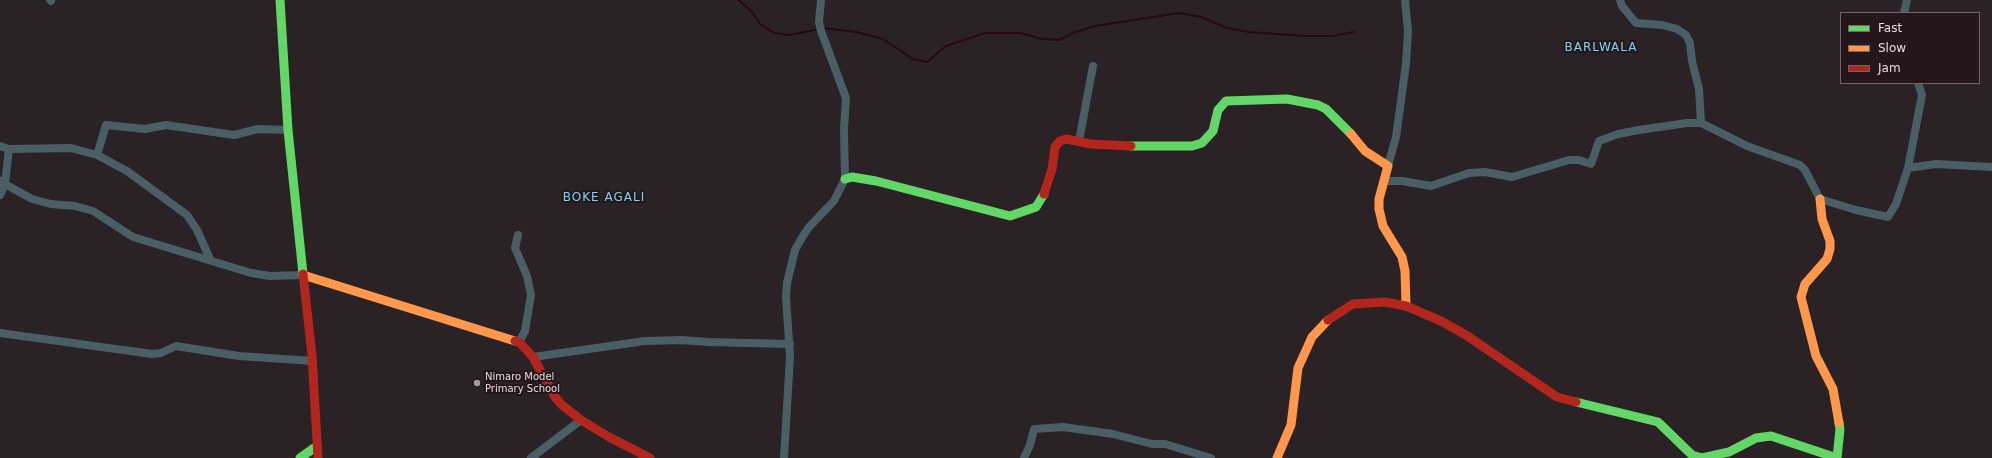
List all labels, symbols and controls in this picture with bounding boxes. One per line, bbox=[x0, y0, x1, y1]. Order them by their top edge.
legend bbox=[1840, 12, 1980, 84]
text: Fast bbox=[1878, 21, 1902, 35]
district label: BARLWALA bbox=[1565, 41, 1637, 55]
text: Slow bbox=[1878, 41, 1906, 55]
text: Jam bbox=[1878, 61, 1901, 75]
district label: BOKE AGALI bbox=[563, 191, 645, 205]
place label: Nimaro Model Primary School bbox=[485, 371, 560, 394]
marker: Nimaro Model Primary School bbox=[472, 378, 482, 388]

